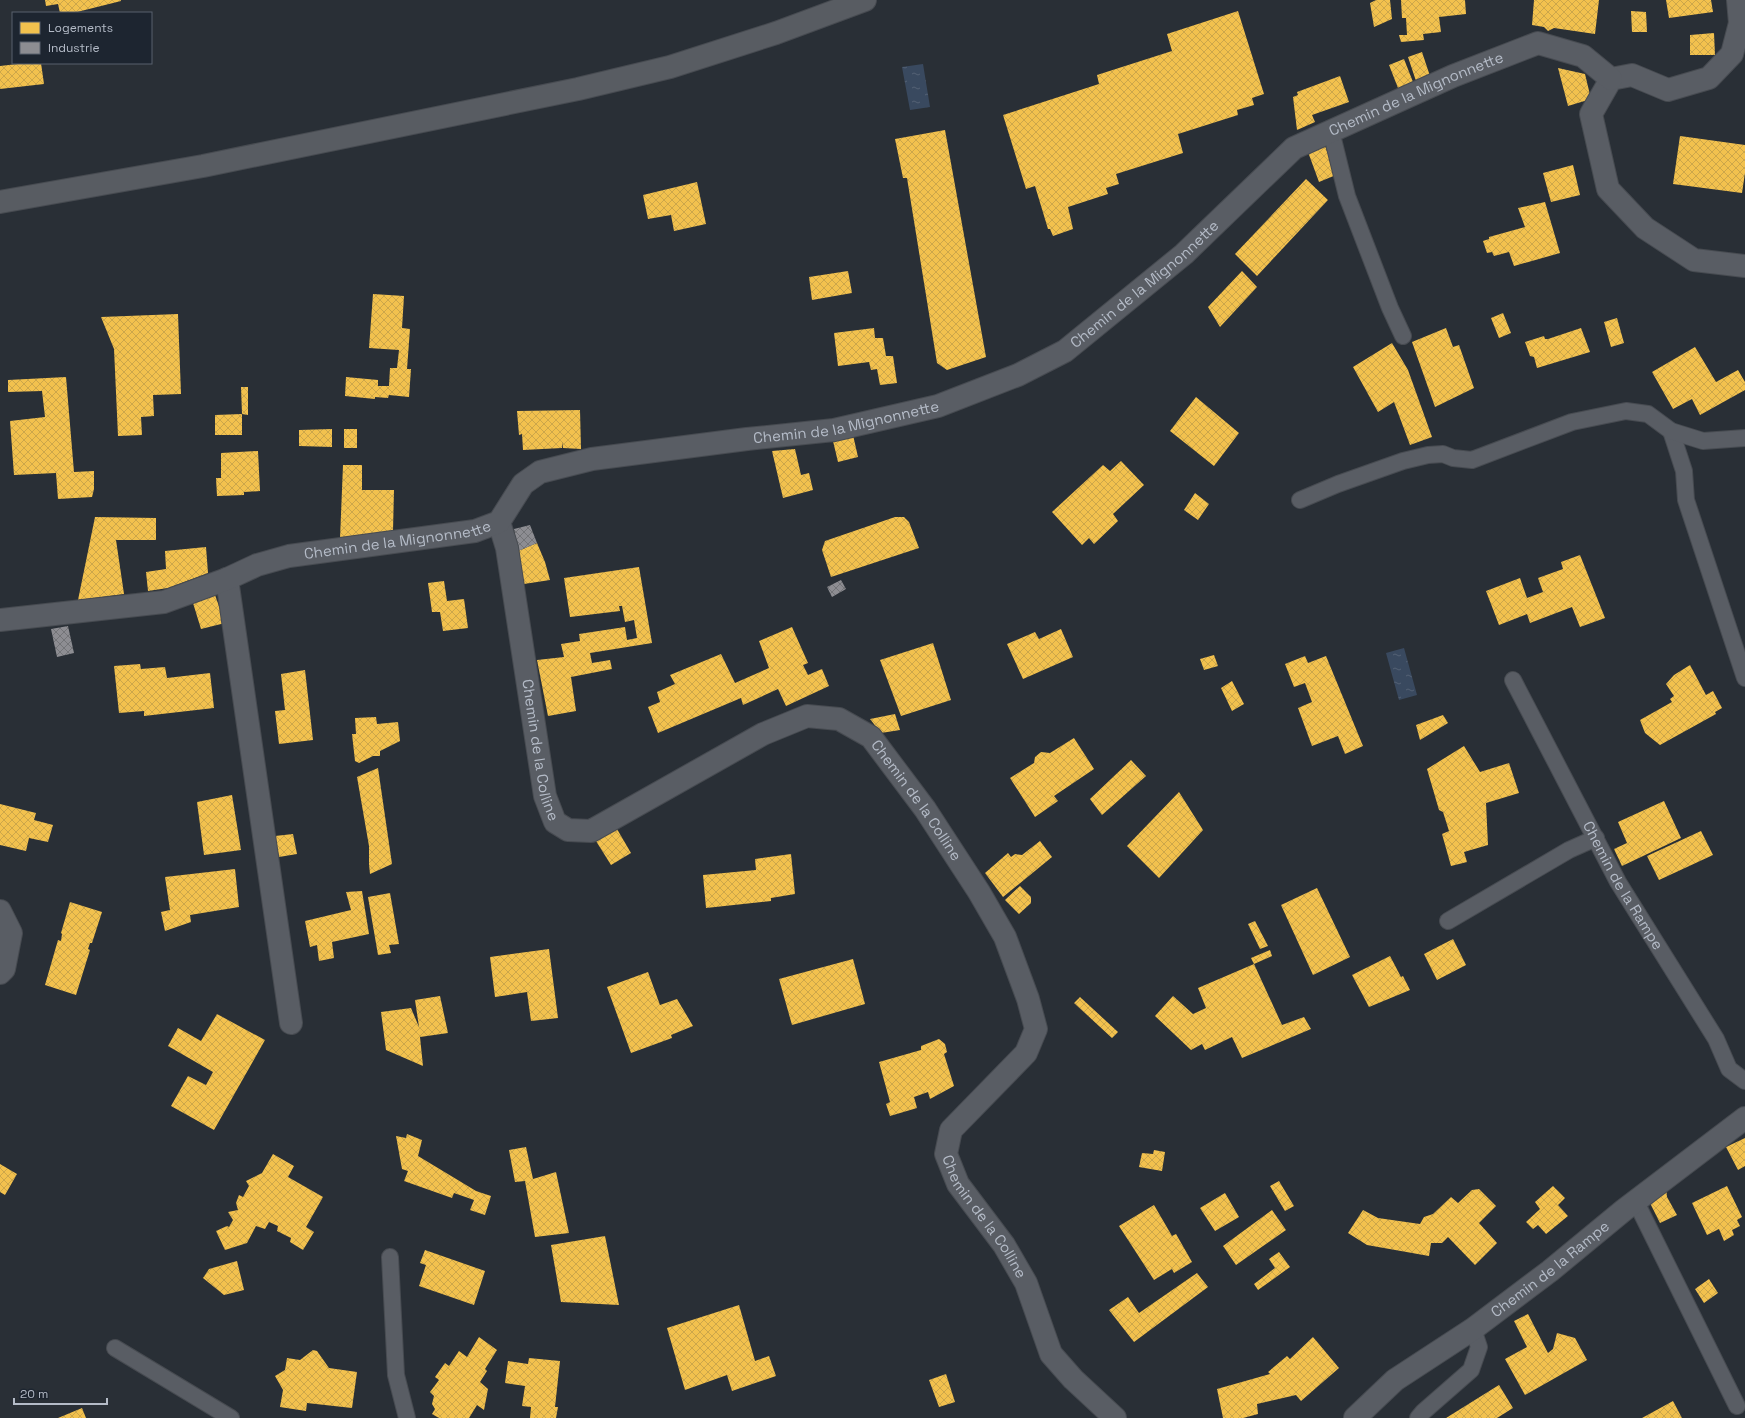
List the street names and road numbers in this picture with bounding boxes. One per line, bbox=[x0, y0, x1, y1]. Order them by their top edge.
street label: Chemin de la Mignonnette bbox=[1326, 47, 1506, 140]
street label: Chemin de la Mignonnette bbox=[1066, 216, 1223, 352]
street label: Chemin de la Mignonnette bbox=[752, 396, 941, 447]
street label: Chemin de la Mignonnette bbox=[303, 516, 494, 563]
street label: Chemin de la Colline bbox=[518, 678, 564, 824]
street label: Chemin de la Colline bbox=[867, 736, 966, 864]
street label: Chemin de la Rampe bbox=[1579, 818, 1668, 953]
street label: Chemin de la Colline bbox=[938, 1152, 1031, 1282]
street label: Chemin de la Rampe bbox=[1487, 1216, 1613, 1321]

